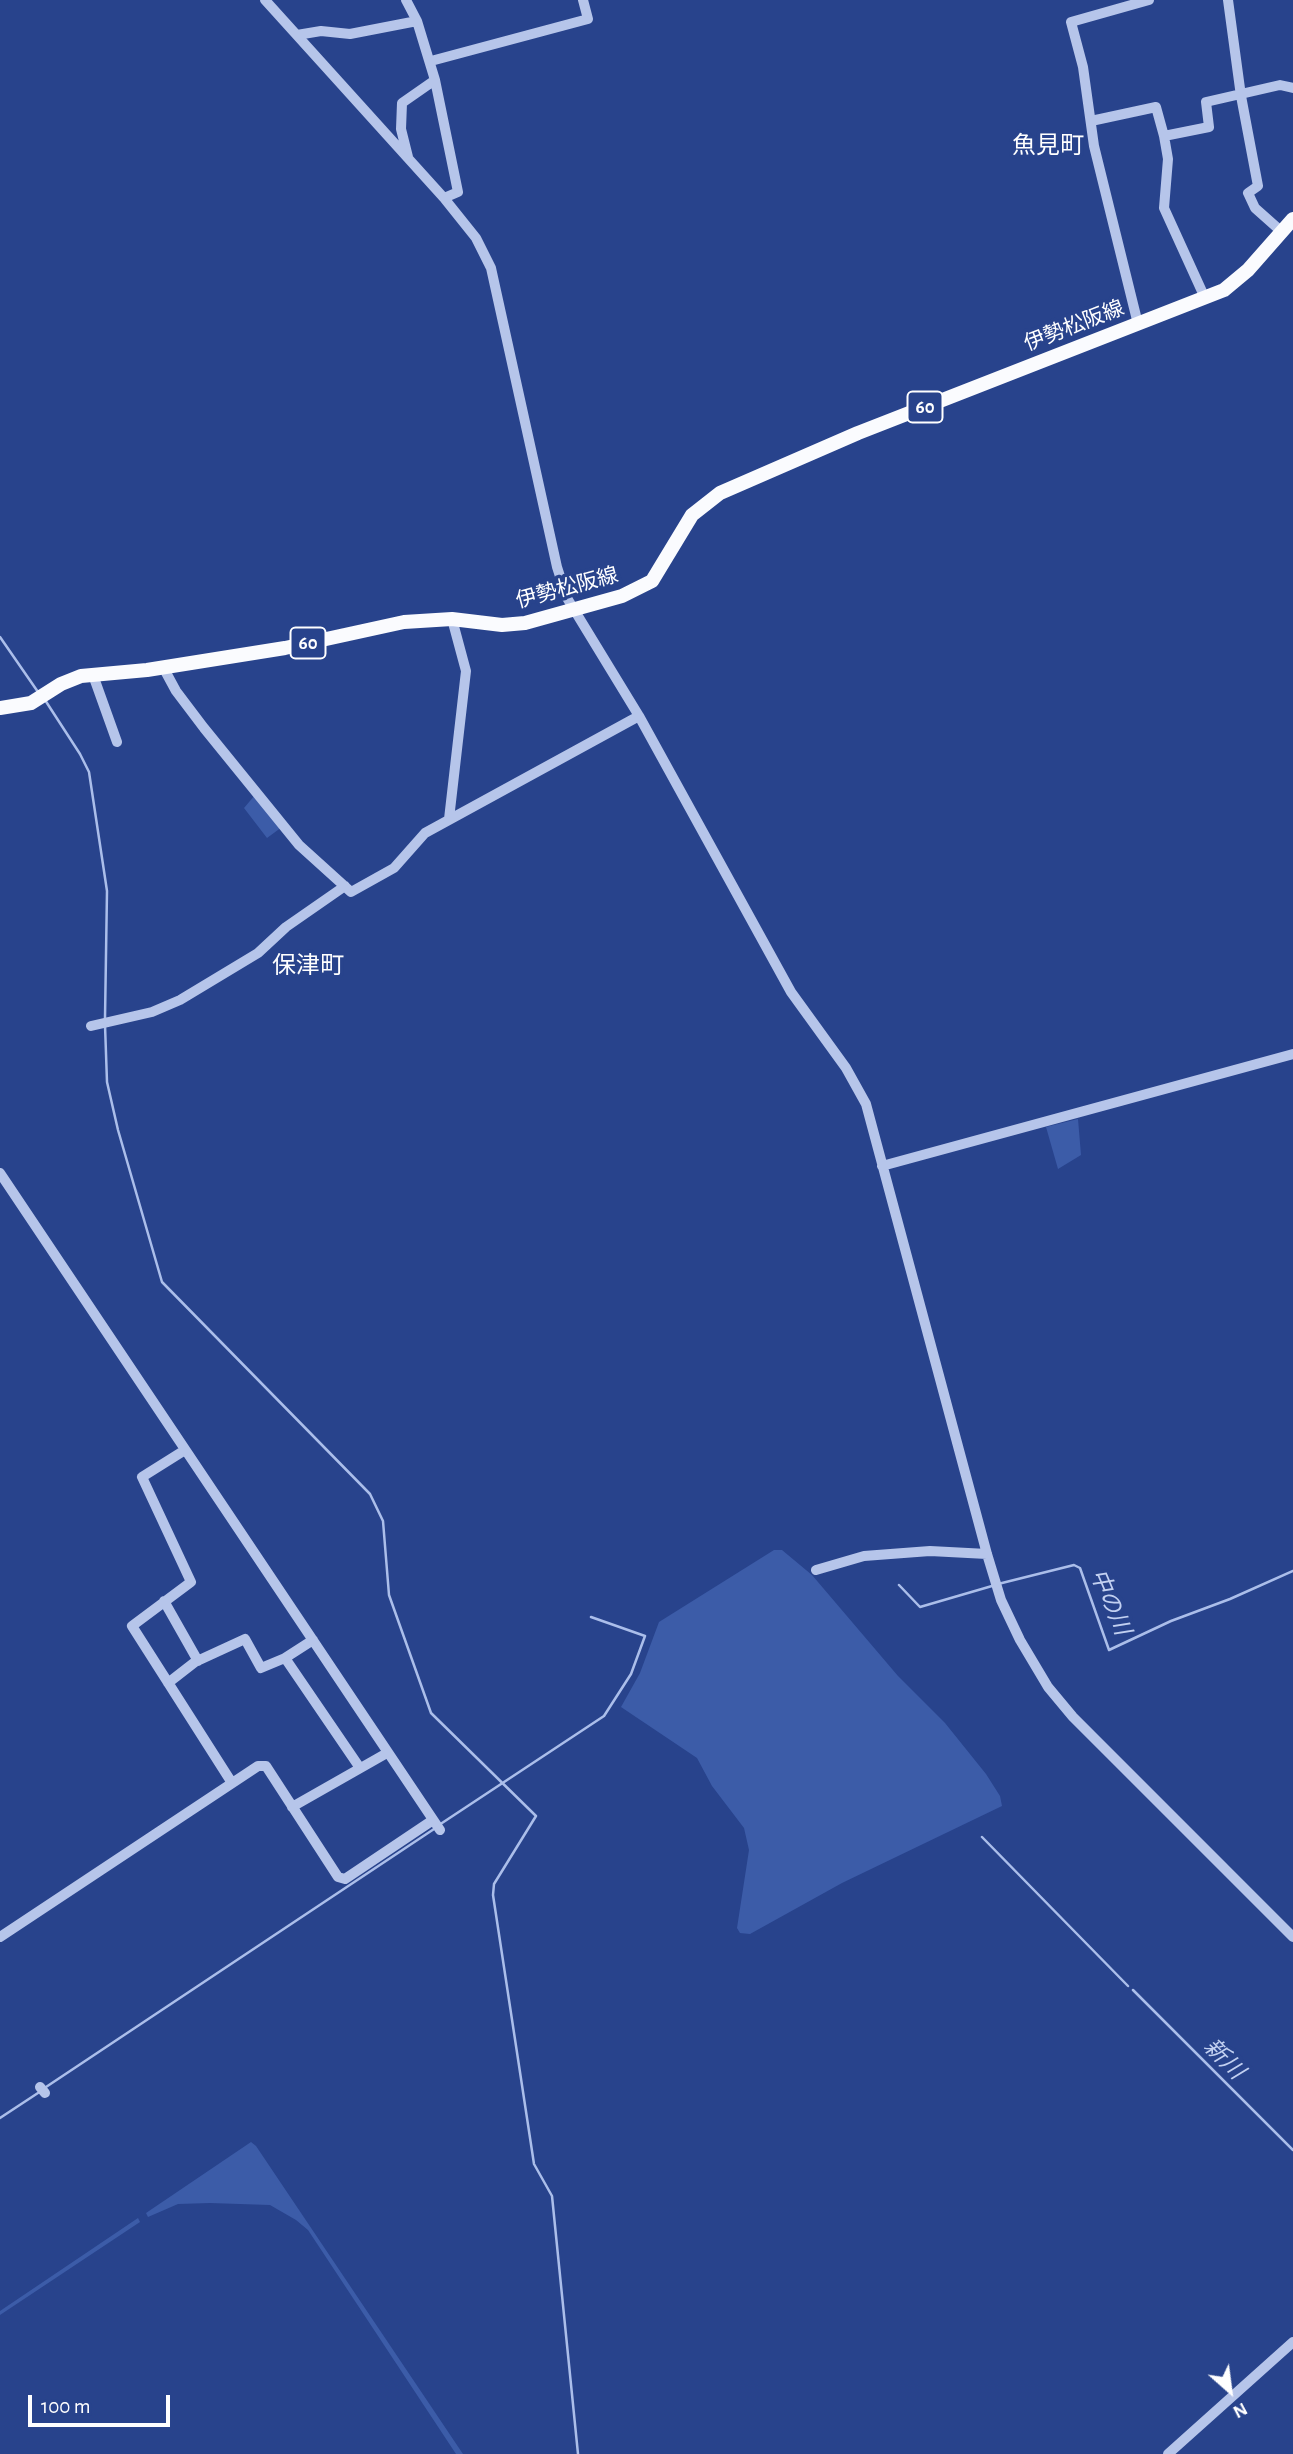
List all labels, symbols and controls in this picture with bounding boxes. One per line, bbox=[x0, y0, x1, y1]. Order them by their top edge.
district label: 魚見町 bbox=[1012, 132, 1084, 160]
street label: 伊勢松阪線 bbox=[1020, 295, 1128, 357]
road number: 60 bbox=[908, 392, 942, 422]
street label: 伊勢松阪線 bbox=[513, 562, 621, 614]
road number: 60 bbox=[290, 628, 326, 658]
district label: 保津町 bbox=[272, 952, 344, 980]
water label: 中の川 bbox=[1084, 1565, 1136, 1639]
water label: 新川 bbox=[1198, 2033, 1250, 2085]
north arrow bbox=[1195, 2356, 1265, 2426]
scale bar bbox=[32, 2380, 173, 2424]
text: 100 m bbox=[41, 2396, 91, 2417]
text: N bbox=[1230, 2398, 1250, 2421]

